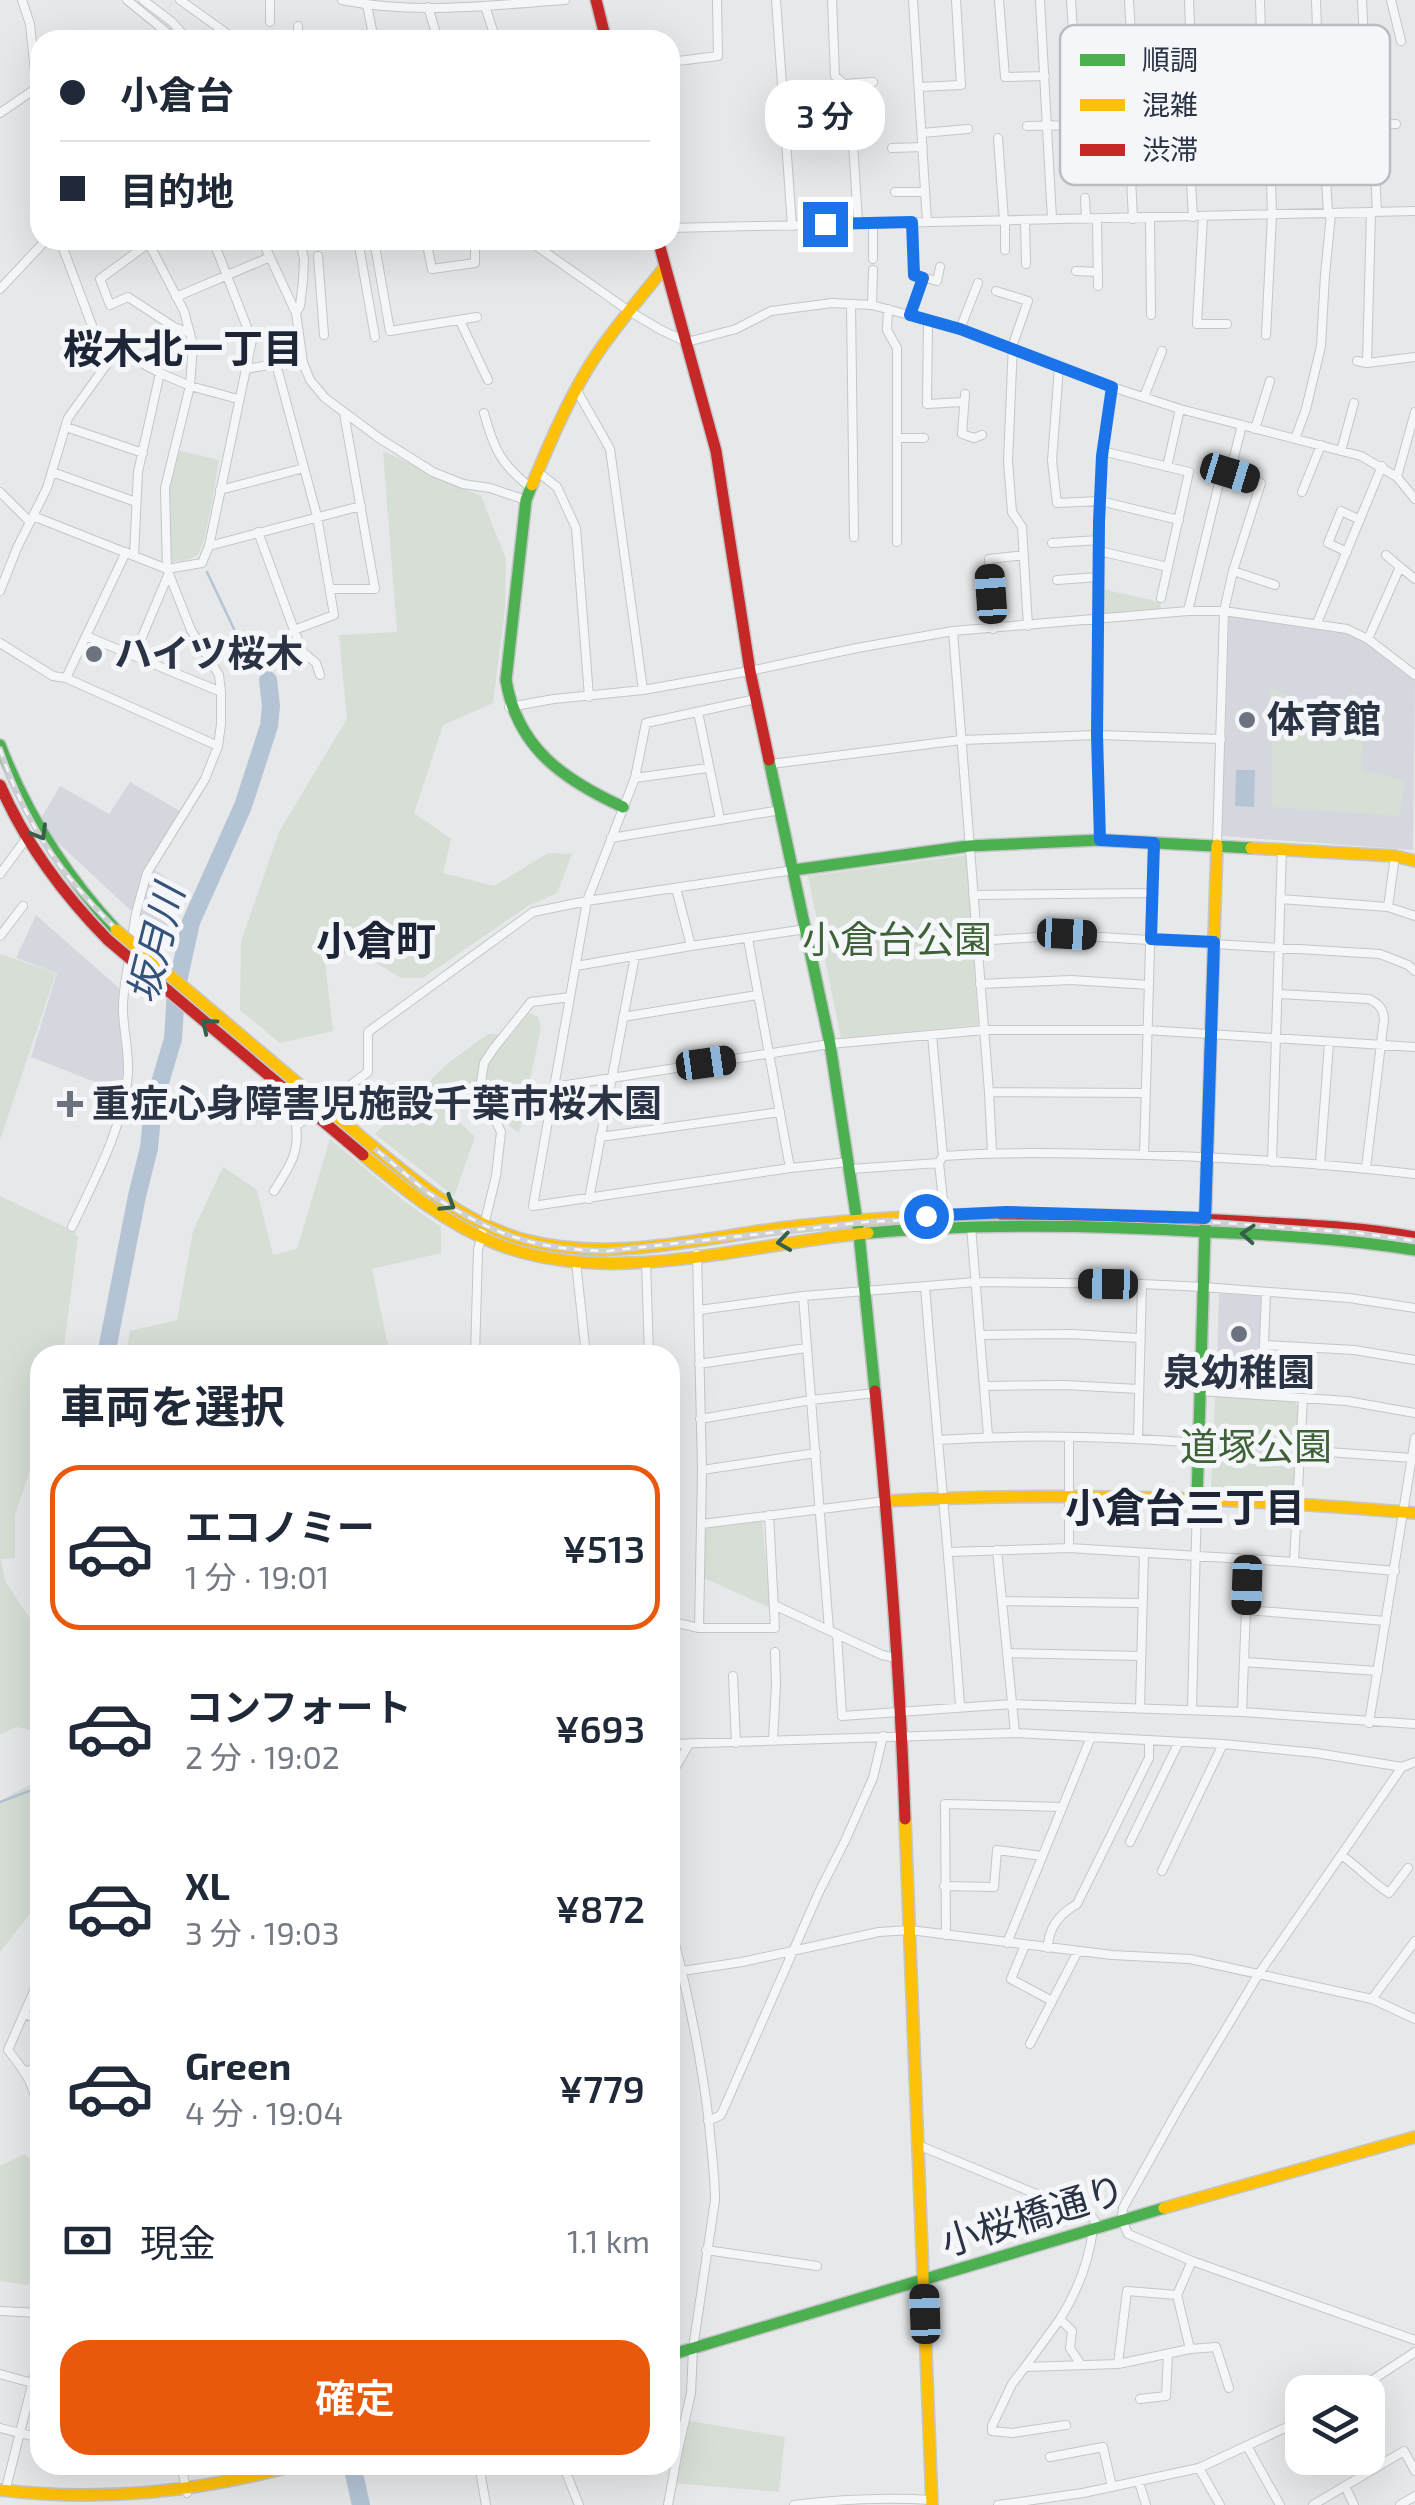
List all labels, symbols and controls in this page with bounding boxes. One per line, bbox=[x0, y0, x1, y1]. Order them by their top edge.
legend bbox=[1060, 25, 1390, 185]
text: 順調 bbox=[1142, 42, 1198, 76]
text: 小倉台 bbox=[120, 71, 234, 117]
callout: 3 分 bbox=[765, 79, 885, 149]
text: 混雑 bbox=[1142, 87, 1198, 121]
text: 3 分 bbox=[797, 96, 854, 134]
text: 渋滞 bbox=[1142, 132, 1198, 166]
text: 目的地 bbox=[120, 167, 234, 213]
route end bbox=[803, 202, 848, 247]
district label: 桜木北一丁目 bbox=[63, 323, 303, 371]
car bbox=[1197, 450, 1263, 496]
car bbox=[974, 563, 1008, 625]
place label: ハイツ桜木 bbox=[114, 629, 303, 675]
marker: ハイツ桜木 bbox=[83, 643, 105, 665]
place label: 体育館 bbox=[1267, 695, 1381, 741]
marker: 体育館 bbox=[1236, 709, 1258, 731]
one-way arrow bbox=[28, 822, 47, 840]
water label: 坂月川 bbox=[116, 876, 193, 1008]
district label: 小倉町 bbox=[316, 915, 436, 963]
park label: 小倉台公園 bbox=[802, 915, 992, 961]
car bbox=[1036, 917, 1098, 951]
one-way arrow bbox=[202, 1018, 220, 1036]
car bbox=[674, 1044, 738, 1082]
place label: 重症心身障害児施設千葉市桜木園 bbox=[92, 1079, 662, 1125]
marker: 重症心身障害児施設千葉市桜木園 bbox=[57, 1091, 83, 1117]
one-way arrow bbox=[437, 1192, 455, 1211]
route start bbox=[904, 1194, 949, 1239]
one-way arrow bbox=[1240, 1224, 1256, 1246]
one-way arrow bbox=[776, 1231, 793, 1252]
car bbox=[1078, 1268, 1138, 1300]
marker: 泉幼稚園 bbox=[1228, 1323, 1250, 1345]
place label: 泉幼稚園 bbox=[1163, 1348, 1315, 1394]
text: 車両を選択 bbox=[60, 1378, 285, 1432]
park label: 道塚公園 bbox=[1180, 1422, 1332, 1468]
district label: 小倉台三丁目 bbox=[1065, 1482, 1305, 1530]
icon: car bbox=[65, 1503, 155, 1593]
text: エコノミー bbox=[185, 1503, 375, 1549]
text: ¥513 bbox=[563, 1525, 645, 1571]
car bbox=[1231, 1554, 1263, 1616]
text: 1 分 · 19:01 bbox=[185, 1557, 329, 1595]
icon: car bbox=[65, 1683, 155, 1773]
text: コンフォート bbox=[185, 1683, 412, 1729]
text: ¥693 bbox=[555, 1705, 645, 1751]
text: 2 分 · 19:02 bbox=[185, 1737, 340, 1775]
text: XL bbox=[185, 1862, 230, 1908]
icon: car bbox=[65, 1863, 155, 1953]
text: ¥872 bbox=[556, 1885, 645, 1931]
text: 3 分 · 19:03 bbox=[185, 1913, 339, 1951]
text: Green bbox=[185, 2042, 291, 2088]
icon: car bbox=[65, 2043, 155, 2133]
text: ¥779 bbox=[559, 2065, 645, 2111]
text: 4 分 · 19:04 bbox=[185, 2093, 343, 2131]
street label: 小桜橋通り bbox=[935, 2164, 1130, 2264]
icon: cash bbox=[60, 2213, 115, 2268]
text: 現金 bbox=[140, 2219, 216, 2265]
text: 1.1 km bbox=[567, 2221, 650, 2259]
car bbox=[909, 2283, 941, 2345]
button: 確定 bbox=[60, 2340, 650, 2455]
map controls bbox=[1285, 2375, 1385, 2475]
button: layers bbox=[1285, 2375, 1385, 2475]

